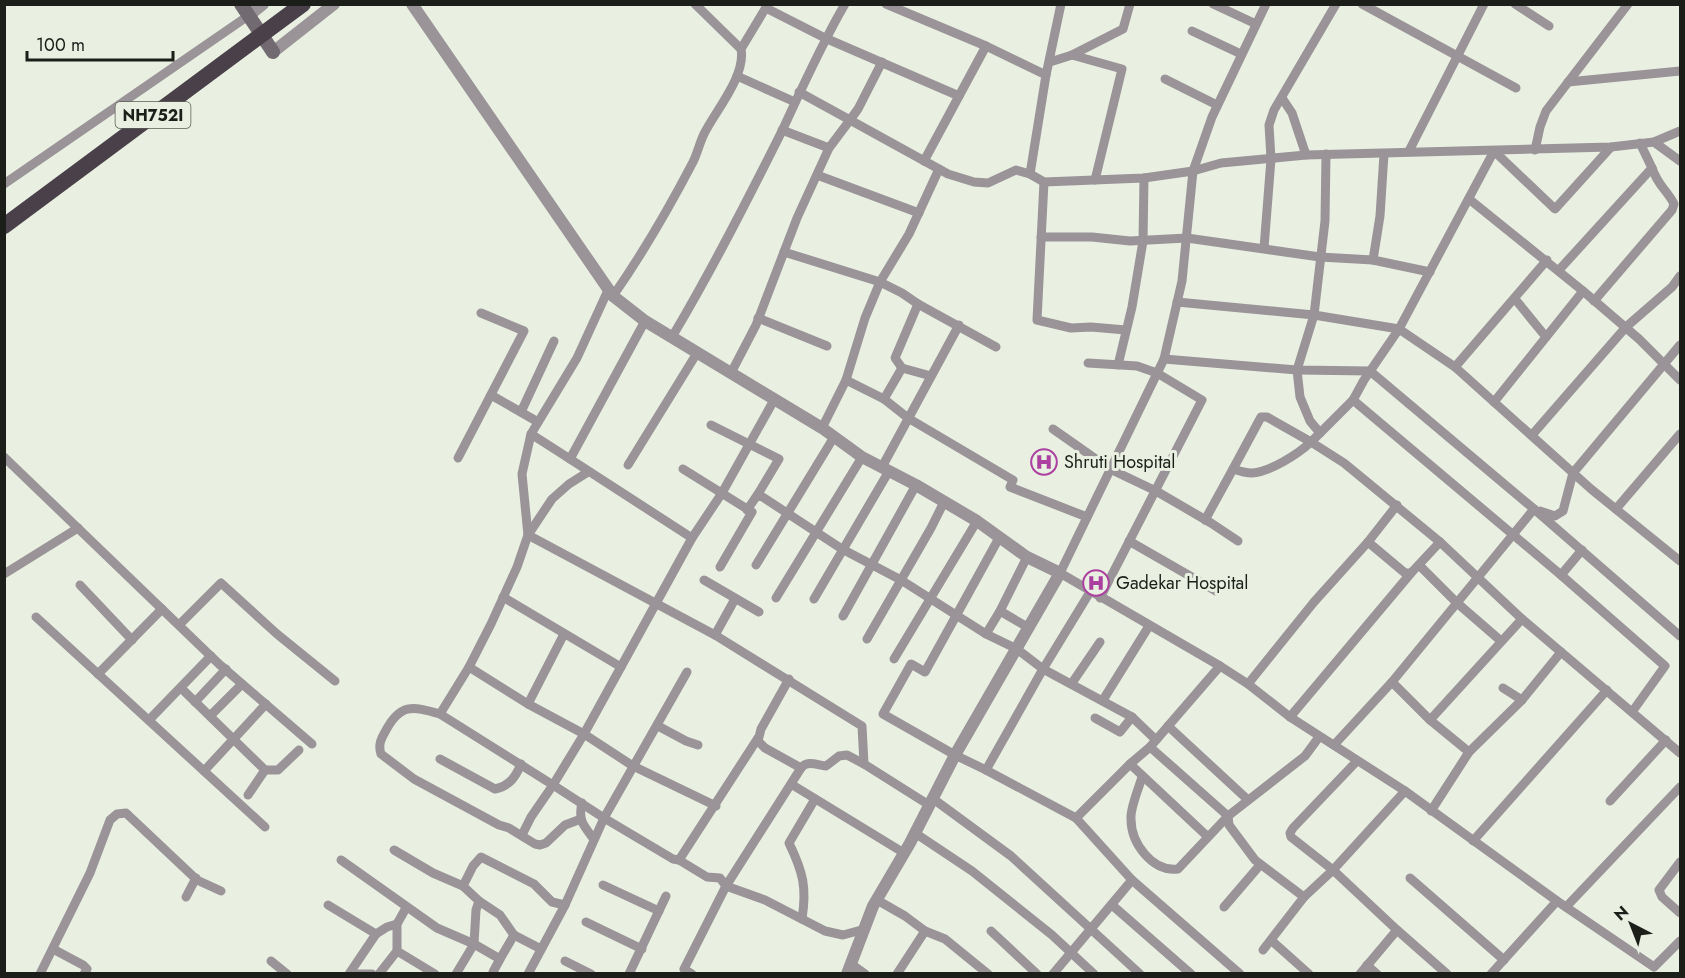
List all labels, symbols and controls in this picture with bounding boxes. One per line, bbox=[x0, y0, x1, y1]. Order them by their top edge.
scale bar bbox=[27, 24, 172, 62]
text: 100 m bbox=[36, 32, 85, 58]
road number: NH752I bbox=[116, 102, 190, 128]
hospital icon: Shruti Hospital bbox=[1029, 447, 1059, 477]
place label: Shruti Hospital bbox=[1064, 449, 1175, 475]
hospital icon: Gadekar Hospital bbox=[1081, 568, 1111, 598]
place label: Gadekar Hospital bbox=[1116, 570, 1248, 596]
north arrow bbox=[1601, 894, 1661, 954]
text: N bbox=[1609, 900, 1634, 926]

